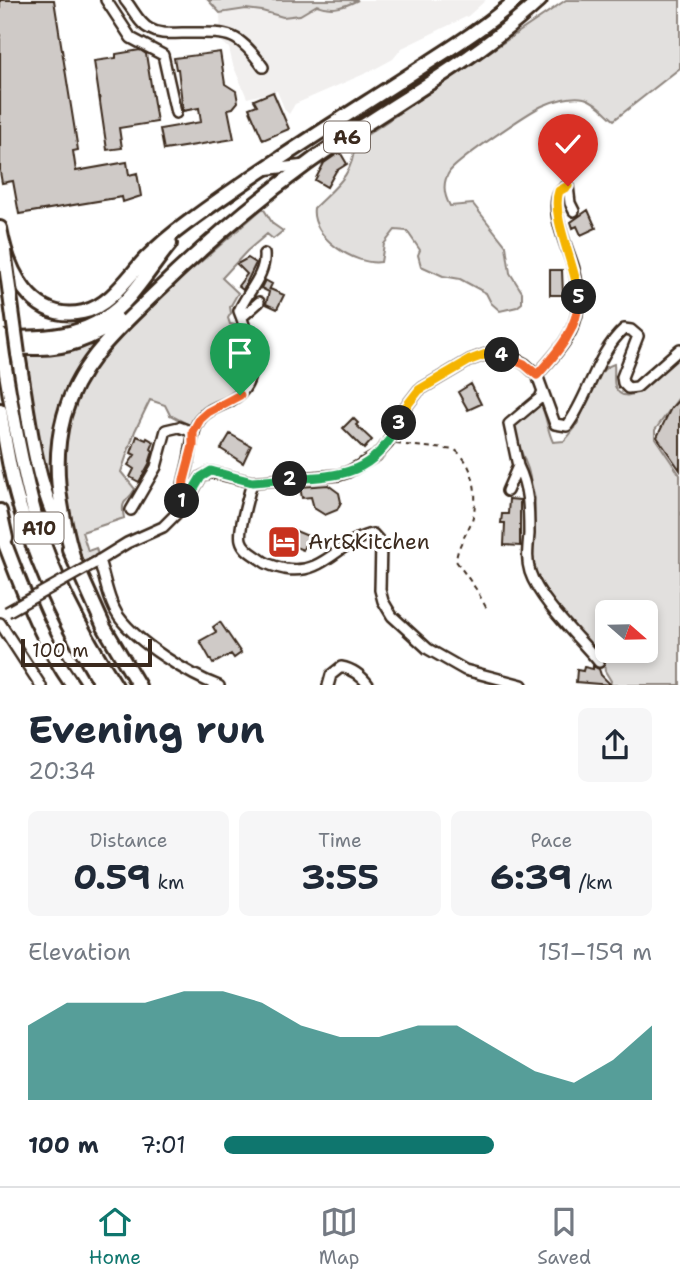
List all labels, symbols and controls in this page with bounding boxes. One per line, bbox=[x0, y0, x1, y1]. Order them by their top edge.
pin bbox=[538, 114, 598, 186]
road number: A6 bbox=[324, 122, 370, 153]
icon: check bbox=[549, 125, 587, 163]
pin: 5 bbox=[562, 280, 596, 314]
text: 5 bbox=[573, 284, 584, 309]
pin bbox=[210, 323, 270, 395]
icon: arrive bbox=[221, 334, 259, 372]
pin: 4 bbox=[484, 338, 520, 372]
text: 4 bbox=[495, 342, 508, 367]
pin: 3 bbox=[382, 406, 416, 440]
text: 3 bbox=[392, 410, 405, 435]
pin: 2 bbox=[272, 462, 308, 496]
text: 2 bbox=[283, 466, 296, 491]
pin: 1 bbox=[164, 484, 200, 518]
text: 1 bbox=[177, 488, 186, 513]
road number: A10 bbox=[14, 512, 64, 544]
hotel icon: Art&Kitchen bbox=[265, 523, 303, 561]
place label: Art&Kitchen bbox=[308, 528, 430, 556]
north arrow bbox=[595, 600, 658, 663]
map controls bbox=[595, 600, 658, 663]
scale bar bbox=[21, 636, 152, 668]
text: 100 m bbox=[32, 638, 89, 663]
text: Evening run bbox=[28, 704, 265, 755]
button: share bbox=[578, 708, 652, 782]
text: 20:34 bbox=[28, 756, 95, 786]
text: Distance bbox=[90, 828, 168, 853]
text: Time bbox=[318, 828, 362, 853]
text: Pace bbox=[530, 828, 572, 853]
text: 0.59 bbox=[73, 853, 151, 900]
text: 3:55 bbox=[301, 853, 379, 900]
text: 6:39 bbox=[490, 853, 572, 900]
text: km bbox=[151, 870, 184, 895]
text: /km bbox=[572, 870, 613, 895]
text: Elevation bbox=[28, 937, 131, 967]
text: 151–159 m bbox=[538, 937, 652, 967]
text: 100 m bbox=[28, 1130, 99, 1160]
text: 7:01 bbox=[140, 1130, 186, 1160]
tab: Home bbox=[89, 1203, 141, 1270]
tab: Map bbox=[319, 1203, 359, 1270]
tab: Saved bbox=[537, 1203, 591, 1270]

